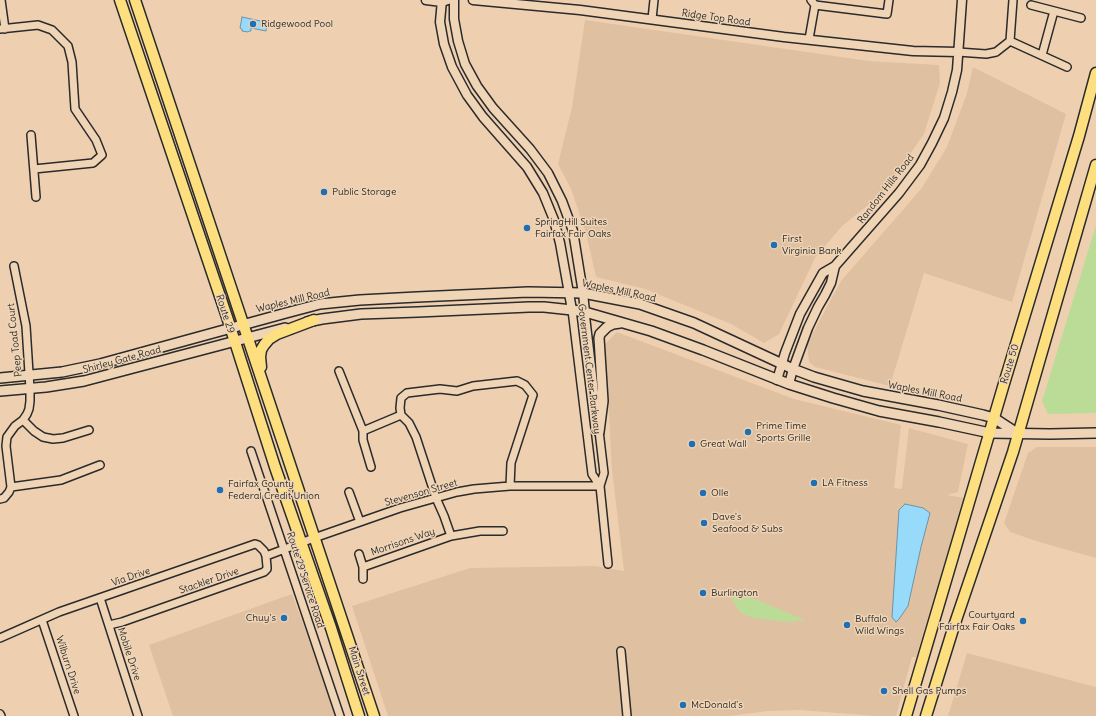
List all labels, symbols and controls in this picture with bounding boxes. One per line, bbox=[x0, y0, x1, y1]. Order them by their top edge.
street label: Ridge Top Road bbox=[681, 7, 751, 29]
place label: Ridgewood Pool bbox=[261, 18, 333, 30]
marker: Ridgewood Pool bbox=[248, 19, 258, 29]
street label: Random Hills Road bbox=[855, 152, 917, 226]
place label: Public Storage bbox=[332, 186, 396, 198]
marker: Public Storage bbox=[319, 187, 329, 197]
place label: SpringHill Suites Fairfax Fair Oaks bbox=[535, 216, 611, 240]
marker: SpringHill Suites Fairfax Fair Oaks bbox=[522, 223, 532, 233]
place label: First Virginia Bank bbox=[782, 233, 842, 256]
marker: First Virginia Bank bbox=[769, 240, 779, 250]
street label: Waples Mill Road bbox=[581, 277, 657, 305]
street label: Waples Mill Road bbox=[255, 287, 331, 315]
street label: Route 29 bbox=[213, 293, 237, 335]
street label: Peep Toad Court bbox=[5, 303, 25, 377]
street label: Government Center Parkway bbox=[575, 303, 603, 435]
street label: Route 50 bbox=[998, 343, 1022, 385]
street label: Shirley Gate Road bbox=[81, 344, 163, 376]
street label: Waples Mill Road bbox=[887, 379, 963, 405]
place label: Prime Time Sports Grille bbox=[756, 420, 811, 444]
marker: Prime Time Sports Grille bbox=[743, 427, 753, 437]
place label: Great Wall bbox=[700, 438, 747, 450]
marker: Great Wall bbox=[687, 439, 697, 449]
street label: Stevenson Street bbox=[383, 477, 459, 509]
place label: LA Fitness bbox=[822, 477, 868, 489]
place label: Fairfax County Federal Credit Union bbox=[228, 478, 320, 502]
marker: LA Fitness bbox=[809, 478, 819, 488]
marker: Fairfax County Federal Credit Union bbox=[215, 485, 225, 495]
place label: Olle bbox=[711, 487, 729, 499]
marker: Olle bbox=[698, 488, 708, 498]
place label: Dave's Seafood & Subs bbox=[712, 511, 783, 534]
marker: Dave's Seafood & Subs bbox=[699, 518, 709, 528]
street label: Morrisons Way bbox=[369, 525, 437, 559]
street label: Route 29 Service Road bbox=[284, 530, 326, 630]
street label: Via Drive bbox=[110, 565, 152, 589]
street label: Stackler Drive bbox=[178, 565, 240, 597]
place label: Burlington bbox=[711, 587, 758, 599]
marker: Burlington bbox=[698, 588, 708, 598]
place label: Courtyard Fairfax Fair Oaks bbox=[939, 609, 1015, 632]
place label: Chuy's bbox=[246, 612, 276, 624]
marker: Chuy's bbox=[279, 613, 289, 623]
place label: Buffalo Wild Wings bbox=[855, 613, 904, 636]
marker: Courtyard Fairfax Fair Oaks bbox=[1018, 616, 1028, 626]
marker: Buffalo Wild Wings bbox=[842, 620, 852, 630]
street label: Mobile Drive bbox=[115, 626, 143, 682]
street label: Wilburn Drive bbox=[53, 634, 83, 696]
street label: Main Street bbox=[345, 645, 373, 697]
place label: Shell Gas Pumps bbox=[892, 685, 966, 697]
marker: Shell Gas Pumps bbox=[879, 686, 889, 696]
place label: McDonald's bbox=[691, 699, 743, 711]
marker: McDonald's bbox=[678, 700, 688, 710]

